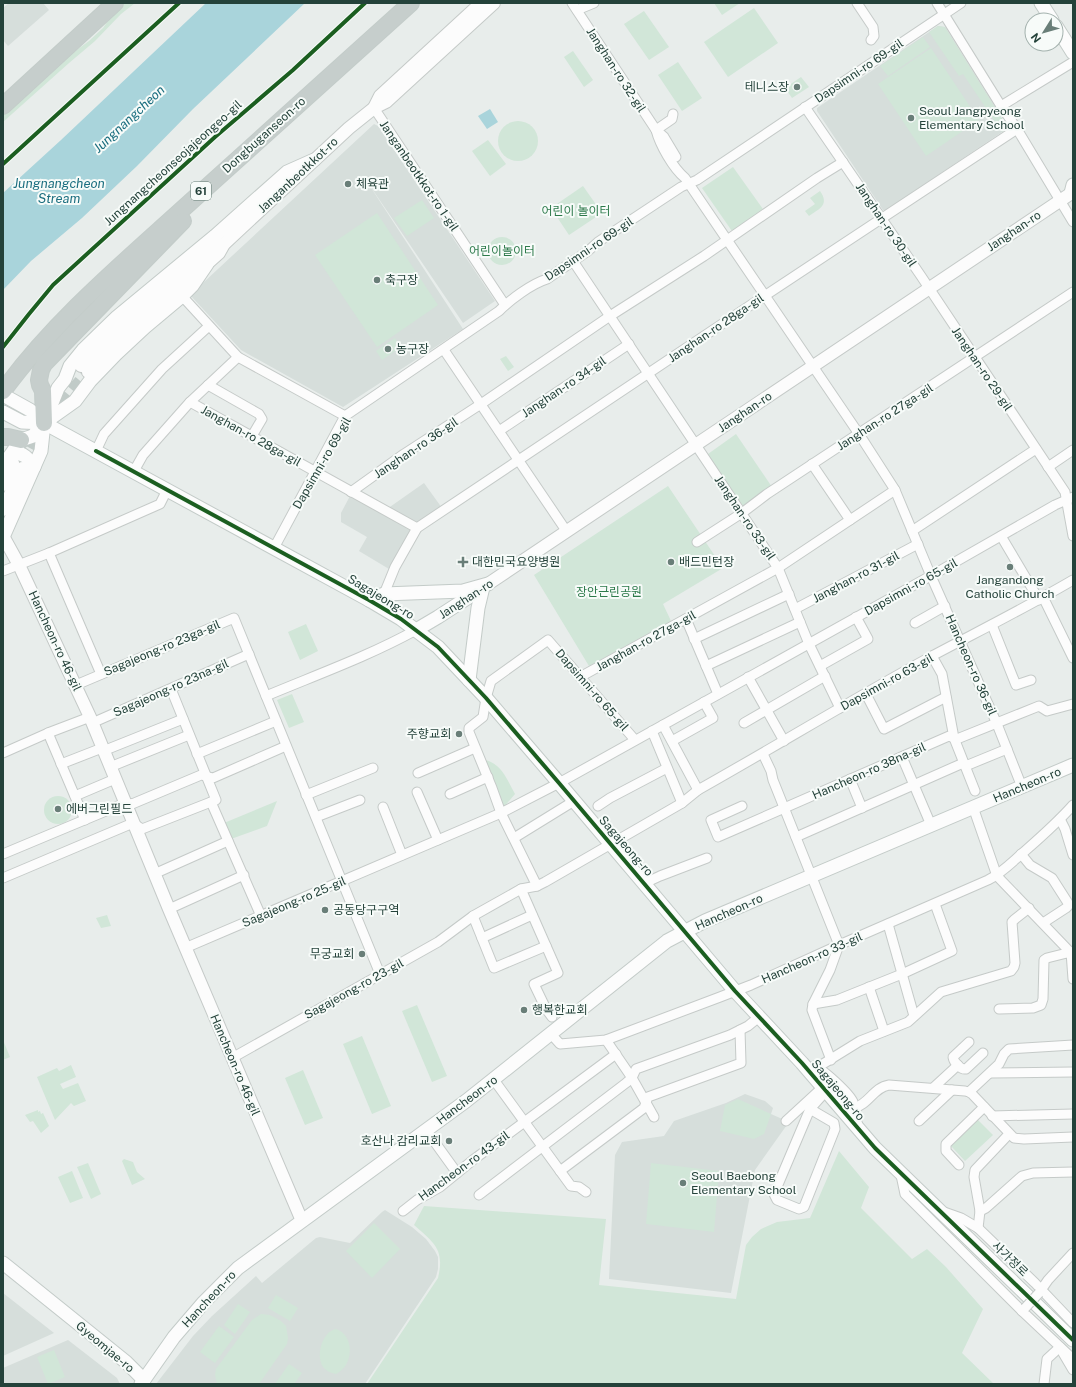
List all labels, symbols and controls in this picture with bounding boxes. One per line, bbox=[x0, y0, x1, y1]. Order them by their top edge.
north arrow bbox=[1024, 12, 1064, 52]
street label: Janghan-ro 32-gil bbox=[583, 25, 649, 115]
text: N bbox=[1029, 31, 1043, 45]
street label: Dapsimni-ro 69-gil bbox=[812, 36, 906, 106]
place label: 테니스장 bbox=[745, 80, 789, 94]
water label: Jungnangcheon bbox=[90, 82, 168, 156]
marker: 테니스장 bbox=[792, 82, 802, 92]
street label: Dongbuganseon-ro bbox=[220, 94, 309, 176]
street label: Jungnangcheonseojajeongeo-gil bbox=[101, 97, 245, 229]
place label: Seoul Jangpyeong Elementary School bbox=[919, 104, 1025, 132]
marker: Seoul Jangpyeong Elementary School bbox=[906, 113, 916, 123]
street label: Janganbeotkkot-ro 1-gil bbox=[377, 118, 462, 234]
street label: Janganbeotkkot-ro bbox=[255, 134, 341, 216]
water label: Jungnangcheon Stream bbox=[13, 176, 105, 206]
place label: 체육관 bbox=[356, 177, 389, 191]
marker: 체육관 bbox=[343, 179, 353, 189]
street label: Janghan-ro 30-gil bbox=[853, 180, 920, 270]
road number: 61 bbox=[191, 182, 211, 200]
park label: 어린이 놀이터 bbox=[541, 204, 611, 218]
street label: Janghan-ro bbox=[984, 208, 1044, 254]
street label: Dapsimni-ro 69-gil bbox=[542, 214, 636, 284]
park label: 어린이놀이터 bbox=[469, 244, 535, 258]
place label: 축구장 bbox=[385, 273, 418, 287]
marker: 축구장 bbox=[372, 275, 382, 285]
street label: Janghan-ro 28ga-gil bbox=[665, 291, 767, 365]
street label: Janghan-ro 29-gil bbox=[949, 324, 1015, 414]
place label: 농구장 bbox=[396, 342, 429, 356]
marker: 농구장 bbox=[383, 344, 393, 354]
street label: Janghan-ro 34-gil bbox=[519, 353, 609, 420]
street label: Janghan-ro 27ga-gil bbox=[834, 380, 936, 453]
street label: Janghan-ro bbox=[715, 389, 775, 435]
street label: Janghan-ro 28ga-gil bbox=[198, 403, 304, 470]
street label: Dapsimni-ro 69-gil bbox=[290, 414, 354, 511]
street label: Janghan-ro 36-gil bbox=[371, 414, 461, 481]
street label: Janghan-ro 33-gil bbox=[712, 473, 779, 563]
street label: Janghan-ro 31-gil bbox=[810, 548, 902, 606]
place label: 대한민국요양병원 bbox=[472, 555, 560, 569]
place label: 배드민턴장 bbox=[679, 555, 734, 569]
street label: Dapsimni-ro 65-gil bbox=[862, 555, 960, 618]
marker: 대한민국요양병원 bbox=[457, 556, 469, 568]
marker: 배드민턴장 bbox=[666, 557, 676, 567]
marker: Jangandong Catholic Church bbox=[1005, 562, 1015, 572]
street label: Sagajeong-ro bbox=[345, 572, 417, 622]
place label: Jangandong Catholic Church bbox=[965, 573, 1055, 601]
street label: Janghan-ro bbox=[436, 576, 496, 622]
park label: 장안근린공원 bbox=[576, 585, 642, 599]
street label: Hancheon-ro 46-gil bbox=[26, 589, 85, 694]
street label: Janghan-ro 27ga-gil bbox=[594, 608, 699, 674]
street label: Hancheon-ro 36-gil bbox=[942, 612, 1000, 718]
street label: Sagajeong-ro 23ga-gil bbox=[102, 617, 223, 679]
street label: Dapsimni-ro 65-gil bbox=[553, 646, 632, 734]
street label: Dapsimni-ro 63-gil bbox=[838, 651, 936, 713]
street label: Sagajeong-ro 23na-gil bbox=[111, 656, 231, 720]
place label: 주향교회 bbox=[407, 727, 451, 741]
marker: 주향교회 bbox=[454, 729, 464, 739]
street label: Hancheon-ro 38na-gil bbox=[810, 739, 928, 802]
street label: Hancheon-ro bbox=[991, 764, 1063, 806]
place label: 에버그린필드 bbox=[66, 802, 132, 816]
marker: 에버그린필드 bbox=[53, 804, 63, 814]
street label: Sagajeong-ro bbox=[596, 813, 656, 879]
street label: Sagajeong-ro 25-gil bbox=[240, 874, 348, 930]
street label: Hancheon-ro bbox=[693, 891, 765, 933]
place label: 공동당구구역 bbox=[333, 903, 399, 917]
marker: 공동당구구역 bbox=[320, 905, 330, 915]
street label: Hancheon-ro 33-gil bbox=[759, 929, 865, 987]
place label: 무궁교회 bbox=[310, 947, 354, 961]
marker: 무궁교회 bbox=[357, 949, 367, 959]
street label: Sagajeong-ro 23-gil bbox=[302, 956, 406, 1022]
place label: 행복한교회 bbox=[532, 1003, 587, 1017]
marker: 행복한교회 bbox=[519, 1005, 529, 1015]
street label: Hancheon-ro 46-gil bbox=[207, 1012, 263, 1118]
street label: Sagajeong-ro bbox=[808, 1057, 868, 1123]
street label: Hancheon-ro bbox=[434, 1072, 500, 1127]
street label: Hancheon-ro 43-gil bbox=[416, 1128, 513, 1204]
place label: 호산나 감리교회 bbox=[361, 1134, 441, 1148]
marker: 호산나 감리교회 bbox=[444, 1136, 454, 1146]
place label: Seoul Baebong Elementary School bbox=[691, 1169, 797, 1197]
marker: Seoul Baebong Elementary School bbox=[678, 1178, 688, 1188]
street label: 사가정로 bbox=[989, 1239, 1031, 1279]
street label: Hancheon-ro bbox=[179, 1268, 239, 1330]
street label: Gyeomjae-ro bbox=[73, 1319, 137, 1376]

